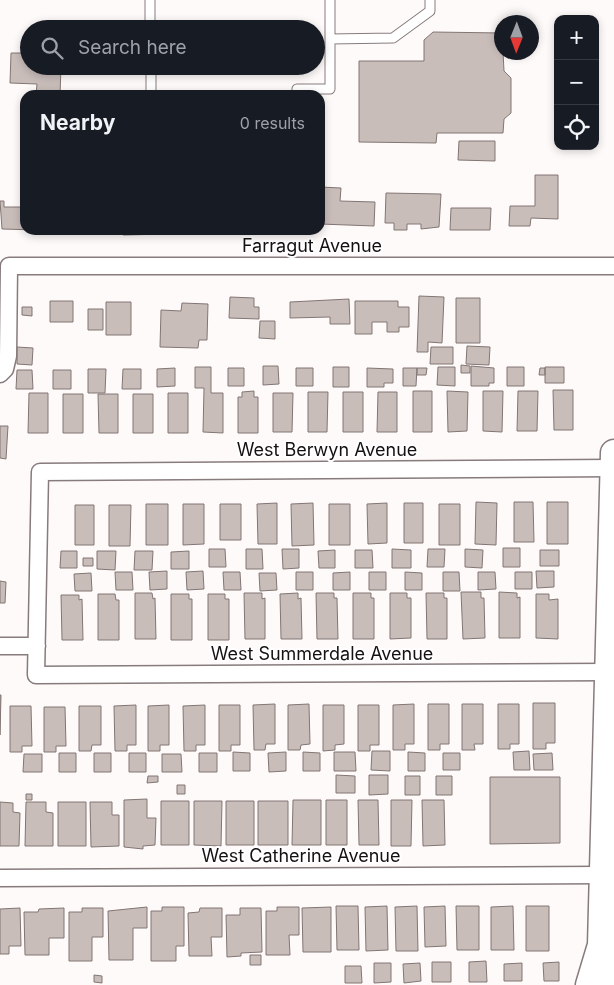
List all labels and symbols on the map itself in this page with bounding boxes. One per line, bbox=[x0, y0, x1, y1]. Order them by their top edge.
north arrow bbox=[494, 15, 539, 60]
street label: Farragut Avenue bbox=[242, 235, 382, 256]
street label: West Berwyn Avenue bbox=[237, 439, 417, 460]
street label: West Summerdale Avenue bbox=[211, 643, 433, 664]
street label: West Catherine Avenue bbox=[202, 845, 400, 866]

